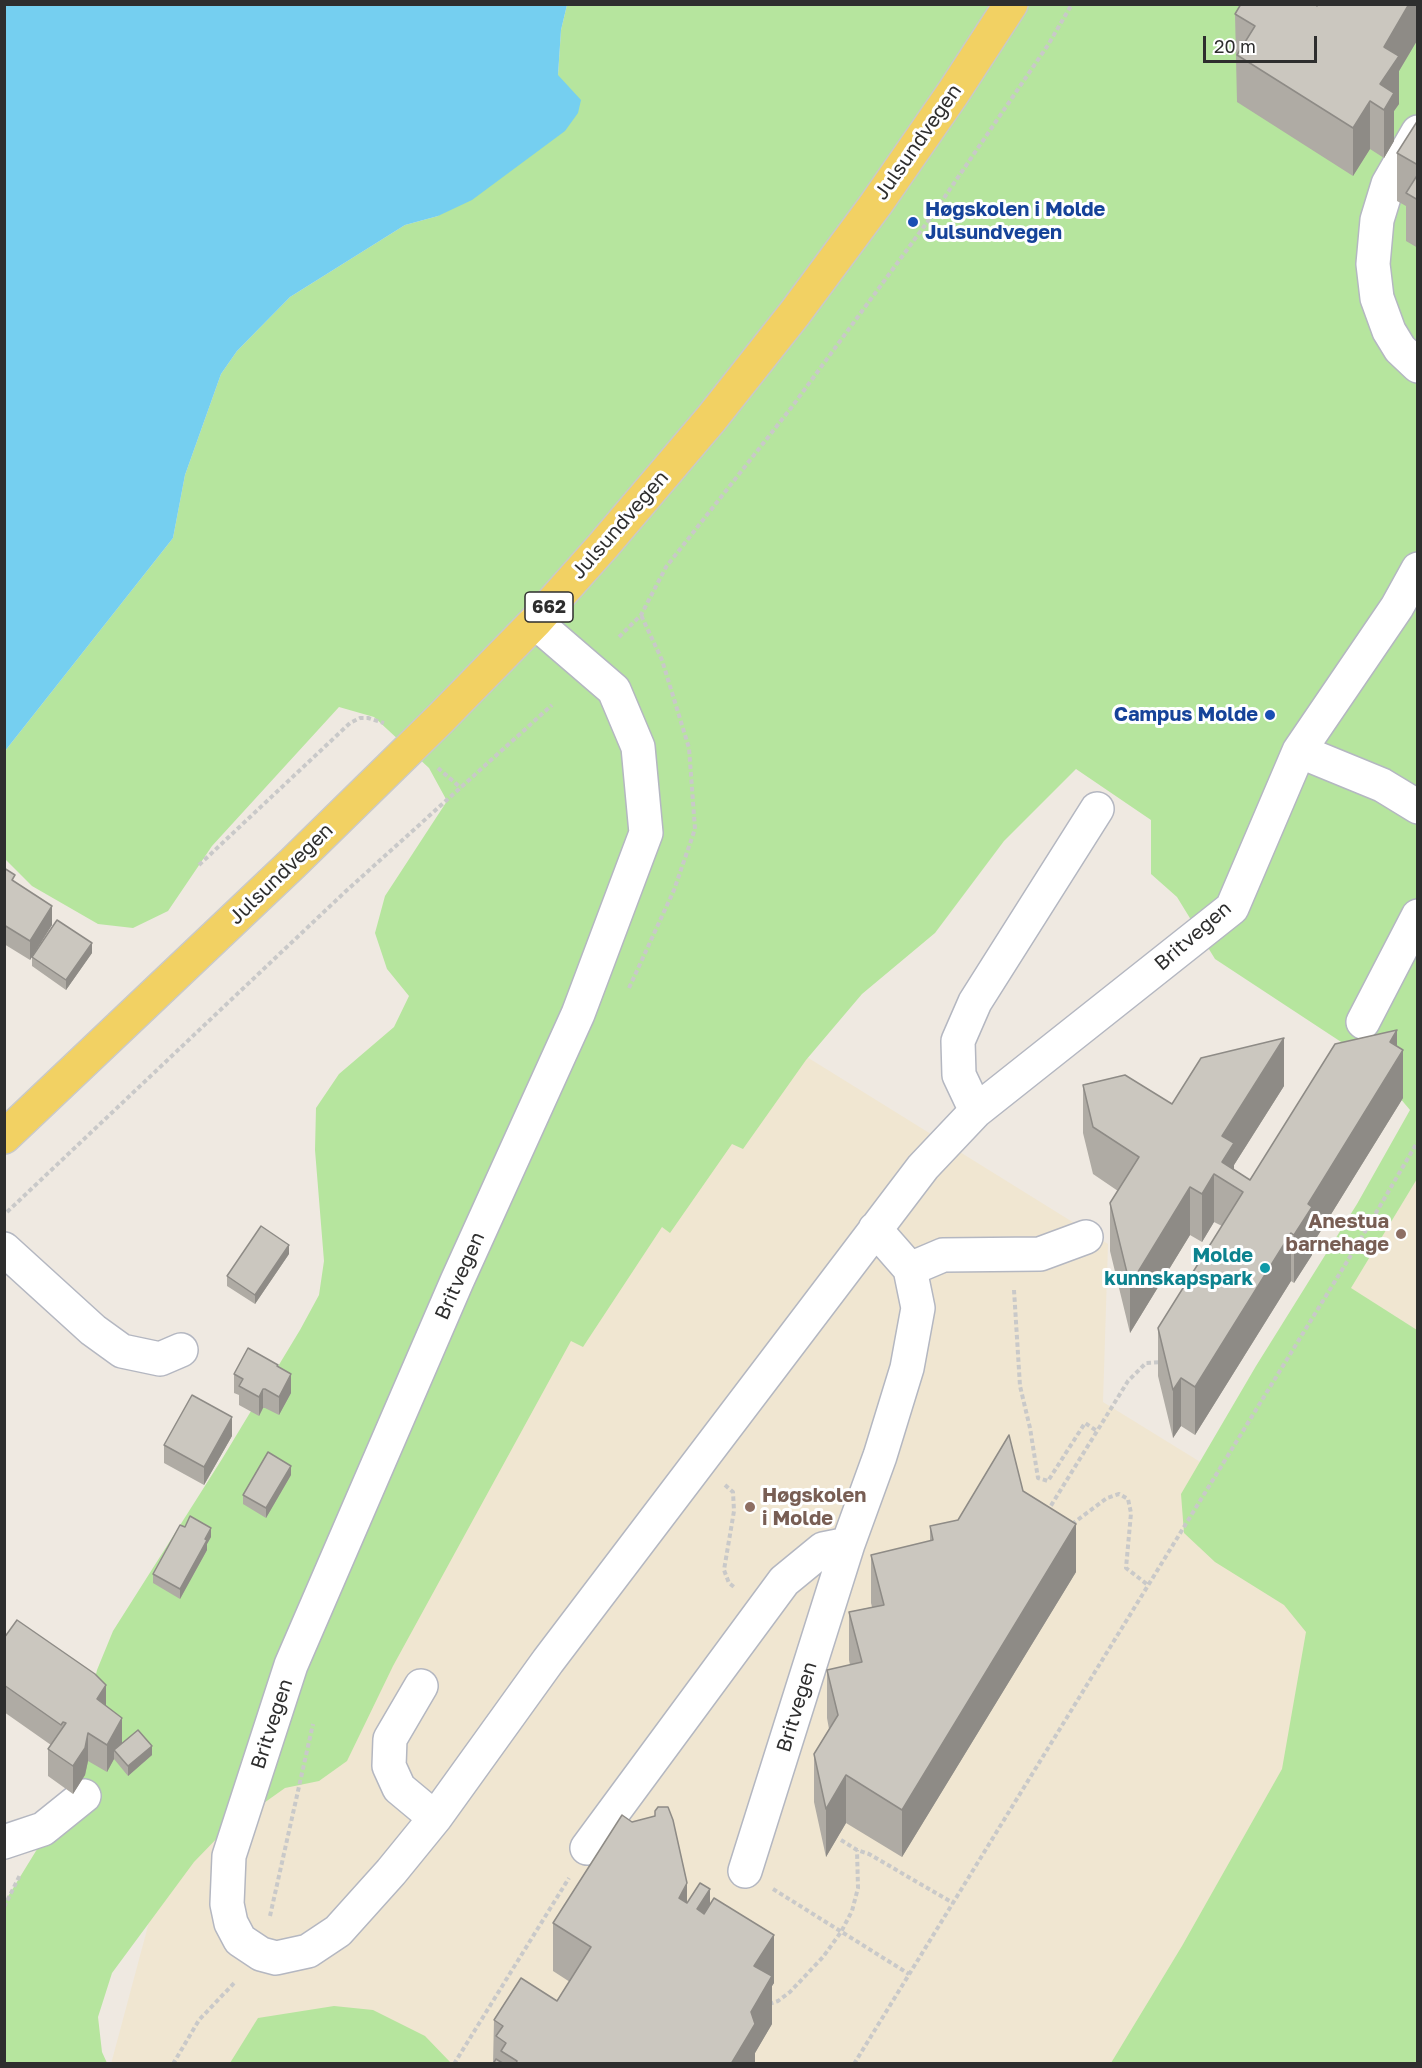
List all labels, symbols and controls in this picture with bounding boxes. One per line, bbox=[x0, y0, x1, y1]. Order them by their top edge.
scale bar bbox=[1206, 24, 1320, 62]
text: 20 m bbox=[1214, 35, 1256, 57]
street label: Julsundvegen bbox=[869, 80, 967, 204]
place label: Høgskolen i Molde Julsundvegen bbox=[925, 198, 1105, 245]
marker: Høgskolen i Molde Julsundvegen bbox=[906, 215, 920, 229]
street label: Julsundvegen bbox=[566, 466, 674, 584]
road number: 662 bbox=[525, 592, 573, 622]
place label: Campus Molde bbox=[1114, 703, 1258, 727]
marker: Campus Molde bbox=[1263, 708, 1277, 722]
street label: Julsundvegen bbox=[224, 818, 338, 930]
street label: Britvegen bbox=[1150, 896, 1236, 976]
place label: Anestua barnehage bbox=[1286, 1210, 1389, 1257]
marker: Anestua barnehage bbox=[1394, 1227, 1408, 1241]
street label: Britvegen bbox=[430, 1228, 490, 1324]
place label: Molde kunnskapspark bbox=[1104, 1244, 1253, 1291]
marker: Molde kunnskapspark bbox=[1258, 1261, 1272, 1275]
place label: Høgskolen i Molde bbox=[762, 1484, 866, 1531]
marker: Høgskolen i Molde bbox=[743, 1500, 757, 1514]
street label: Britvegen bbox=[772, 1659, 822, 1755]
street label: Britvegen bbox=[246, 1676, 298, 1772]

